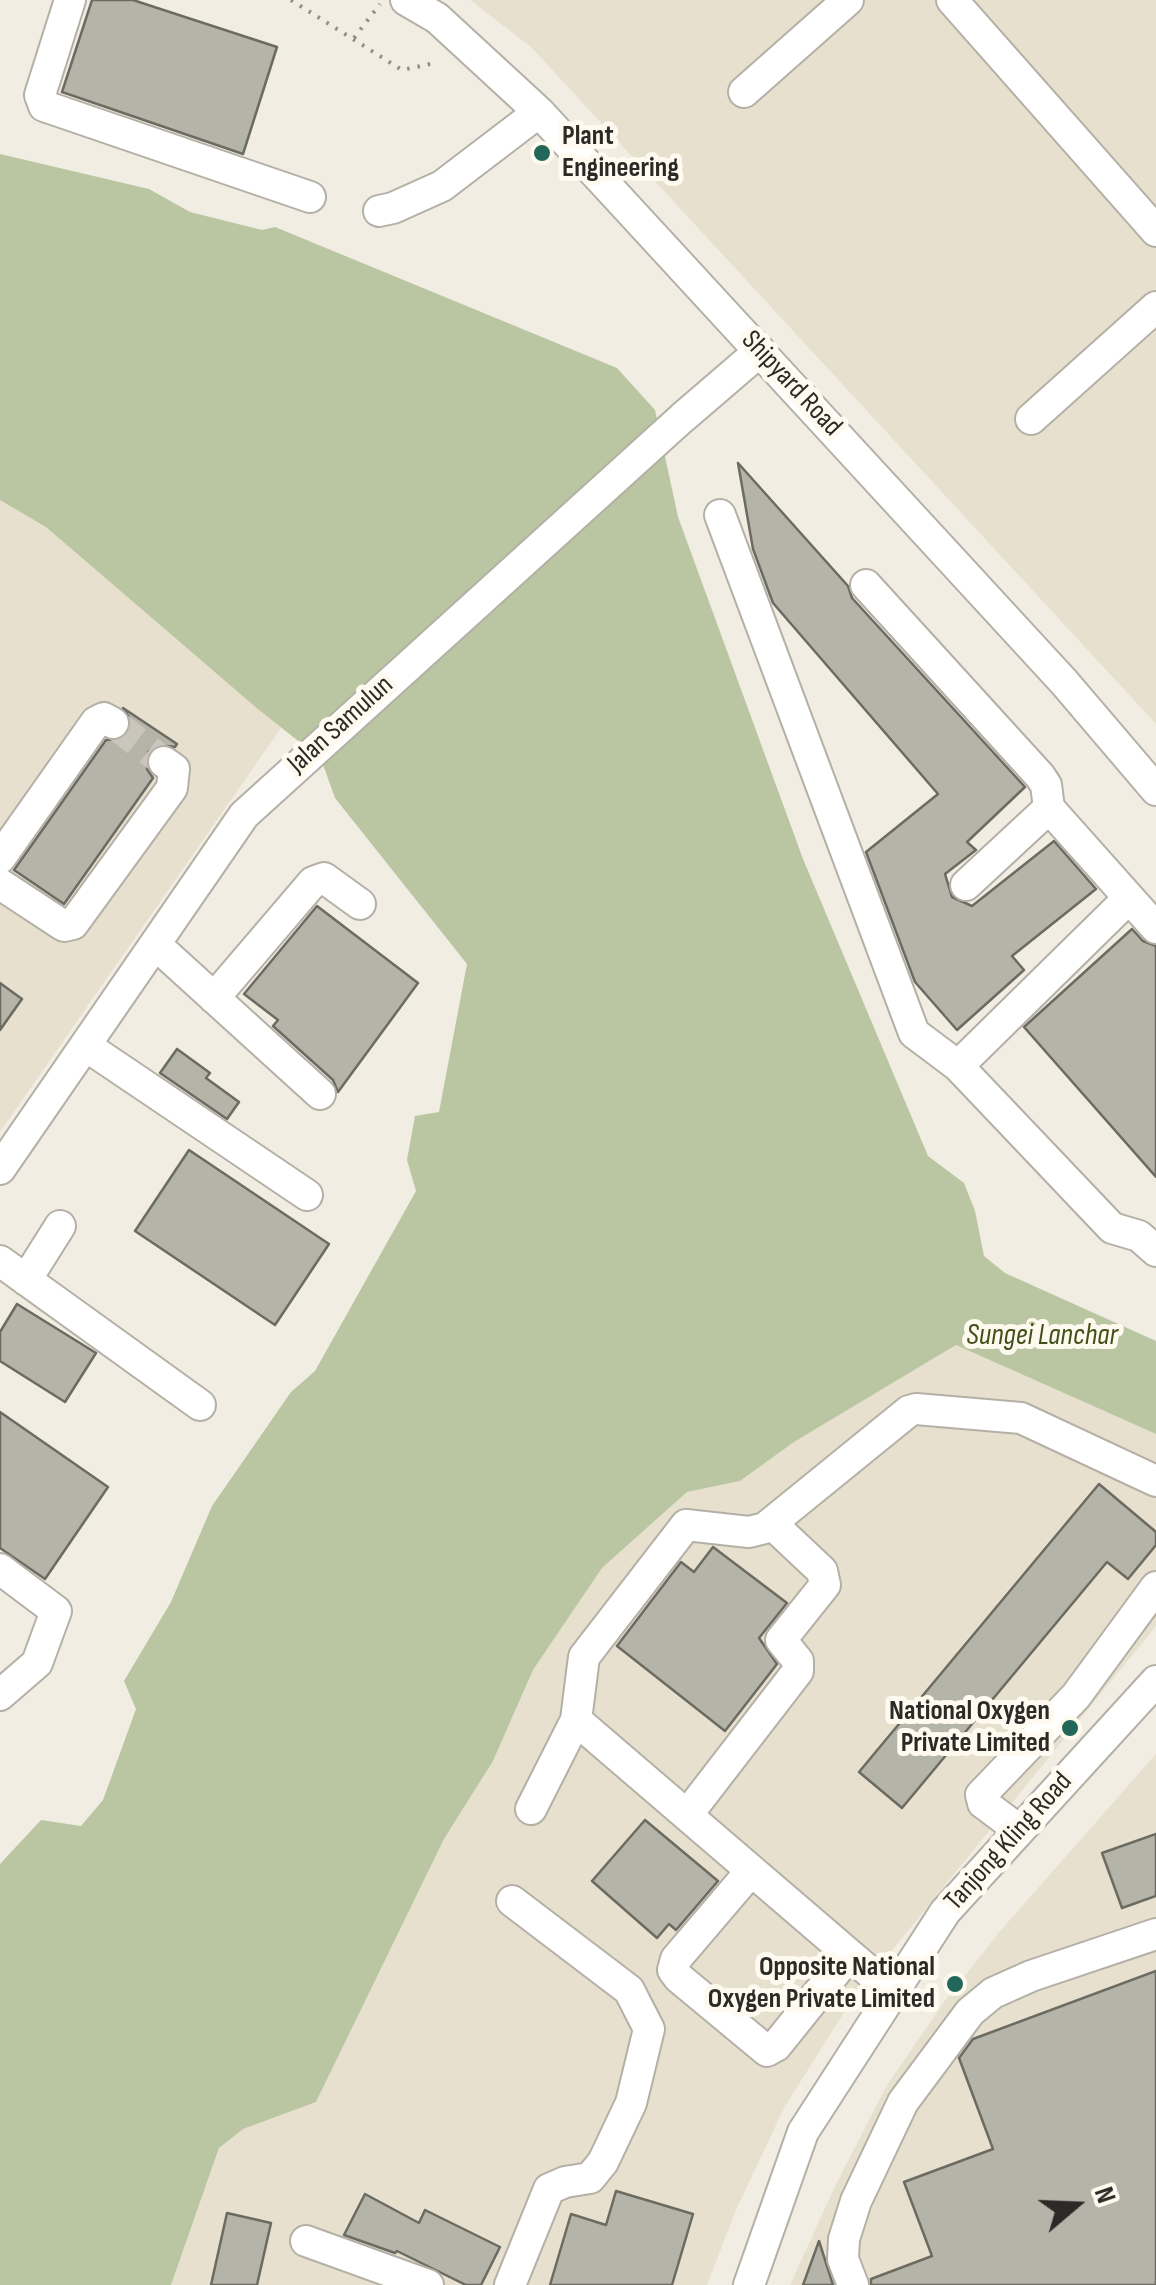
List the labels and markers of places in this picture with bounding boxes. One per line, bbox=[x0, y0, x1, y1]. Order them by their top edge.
place label: Plant Engineering bbox=[562, 120, 679, 186]
marker: Plant Engineering bbox=[531, 142, 553, 164]
place label: National Oxygen Private Limited bbox=[889, 1695, 1050, 1761]
marker: National Oxygen Private Limited bbox=[1059, 1717, 1081, 1739]
place label: Opposite National Oxygen Private Limited bbox=[708, 1951, 935, 2017]
marker: Opposite National Oxygen Private Limited bbox=[944, 1973, 966, 1995]

